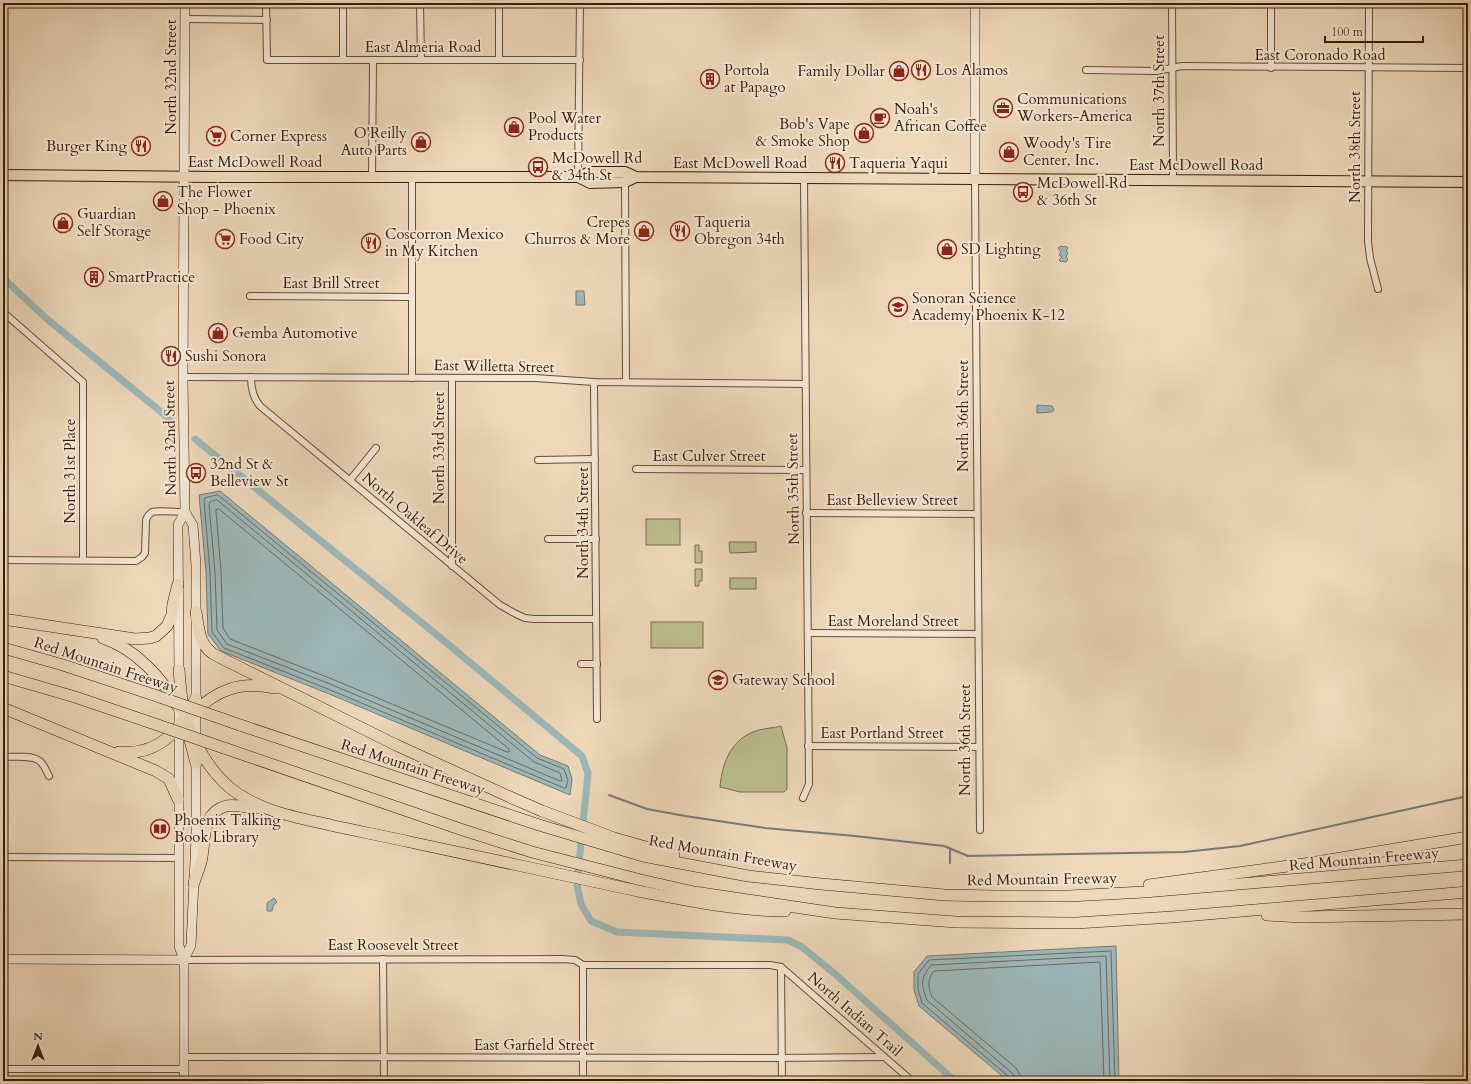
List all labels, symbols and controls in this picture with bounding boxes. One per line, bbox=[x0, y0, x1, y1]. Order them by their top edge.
scale bar bbox=[1325, 18, 1423, 44]
street label: North 32nd Street bbox=[161, 19, 181, 135]
text: 100 m bbox=[1331, 24, 1364, 40]
street label: North 37th Street bbox=[1149, 35, 1169, 147]
street label: East Almeria Road bbox=[365, 37, 481, 57]
street label: East Coronado Road bbox=[1255, 45, 1385, 65]
restaurant icon: Los Alamos bbox=[910, 59, 932, 81]
place label: Portola at Papago bbox=[724, 60, 786, 97]
shop icon: Family Dollar bbox=[888, 60, 910, 82]
place label: Los Alamos bbox=[935, 60, 1008, 80]
place label: Family Dollar bbox=[797, 61, 886, 81]
building icon: Portola at Papago bbox=[699, 68, 721, 90]
place label: Communications Workers-America bbox=[1016, 89, 1133, 126]
street label: North 38th Street bbox=[1345, 91, 1365, 203]
office icon: Communications Workers-America bbox=[992, 97, 1014, 119]
place label: Noah's African Coffee bbox=[894, 99, 987, 136]
cafe icon: Noah's African Coffee bbox=[869, 107, 891, 129]
place label: Pool Water Products bbox=[528, 108, 602, 145]
place label: Bob's Vape & Smoke Shop bbox=[756, 114, 850, 151]
shop icon: Pool Water Products bbox=[503, 116, 525, 138]
shop icon: Bob's Vape & Smoke Shop bbox=[853, 122, 875, 144]
place label: O'Reilly Auto Parts bbox=[341, 123, 407, 160]
supermarket icon: Corner Express bbox=[205, 125, 227, 147]
place label: Corner Express bbox=[230, 126, 327, 146]
shop icon: O'Reilly Auto Parts bbox=[410, 131, 432, 153]
place label: Woody's Tire Center, Inc. bbox=[1022, 133, 1112, 170]
restaurant icon: Burger King bbox=[130, 135, 152, 157]
place label: Burger King bbox=[46, 136, 128, 156]
shop icon: Woody's Tire Center, Inc. bbox=[998, 141, 1020, 163]
place label: McDowell Rd & 34th St bbox=[552, 148, 642, 185]
street label: East McDowell Road bbox=[188, 152, 322, 172]
restaurant icon: Taqueria Yaqui bbox=[824, 152, 846, 174]
street label: East McDowell Road bbox=[673, 153, 807, 173]
place label: Taqueria Yaqui bbox=[849, 153, 948, 173]
street label: East McDowell Road bbox=[1129, 155, 1263, 175]
bus stop icon: McDowell Rd & 34th St bbox=[527, 156, 549, 178]
place label: McDowell Rd & 36th St bbox=[1037, 173, 1127, 210]
bus stop icon: McDowell Rd & 36th St bbox=[1012, 181, 1034, 203]
place label: The Flower Shop - Phoenix bbox=[177, 182, 276, 219]
shop icon: The Flower Shop - Phoenix bbox=[152, 190, 174, 212]
place label: Guardian Self Storage bbox=[77, 204, 151, 241]
shop icon: Guardian Self Storage bbox=[52, 212, 74, 234]
place label: Crepes Churros & More bbox=[524, 212, 630, 249]
place label: Taqueria Obregon 34th bbox=[694, 212, 785, 249]
shop icon: Crepes Churros & More bbox=[633, 220, 655, 242]
restaurant icon: Taqueria Obregon 34th bbox=[669, 220, 691, 242]
place label: Coscorron Mexico in My Kitchen bbox=[385, 224, 504, 261]
supermarket icon: Food City bbox=[214, 228, 236, 250]
place label: Food City bbox=[239, 229, 304, 249]
restaurant icon: Coscorron Mexico in My Kitchen bbox=[360, 232, 382, 254]
shop icon: SD Lighting bbox=[936, 238, 958, 260]
place label: SD Lighting bbox=[961, 239, 1041, 259]
building icon: SmartPractice bbox=[83, 266, 105, 288]
place label: SmartPractice bbox=[108, 267, 195, 287]
street label: East Brill Street bbox=[282, 273, 380, 293]
place label: Sonoran Science Academy Phoenix K-12 bbox=[912, 288, 1065, 325]
school or university icon: Sonoran Science Academy Phoenix K-12 bbox=[887, 296, 909, 318]
shop icon: Gemba Automotive bbox=[207, 322, 229, 344]
place label: Gemba Automotive bbox=[232, 323, 358, 343]
restaurant icon: Sushi Sonora bbox=[160, 345, 182, 367]
place label: Sushi Sonora bbox=[185, 346, 267, 366]
street label: East Willetta Street bbox=[433, 355, 555, 377]
street label: North 36th Street bbox=[953, 360, 973, 472]
street label: North 32nd Street bbox=[159, 380, 181, 496]
street label: North 33rd Street bbox=[429, 392, 449, 504]
street label: North 31st Place bbox=[60, 418, 80, 524]
street label: North 35th Street bbox=[782, 433, 804, 545]
street label: East Culver Street bbox=[652, 446, 766, 466]
place label: 32nd St & Belleview St bbox=[210, 454, 289, 491]
bus stop icon: 32nd St & Belleview St bbox=[185, 462, 207, 484]
street label: North 34th Street bbox=[573, 467, 593, 579]
street label: North Oakleaf Drive bbox=[358, 468, 472, 568]
street label: East Belleview Street bbox=[826, 490, 958, 510]
street label: East Moreland Street bbox=[828, 611, 959, 631]
street label: Red Mountain Freeway bbox=[31, 632, 181, 698]
school or university icon: Gateway School bbox=[707, 669, 729, 691]
place label: Gateway School bbox=[732, 670, 835, 690]
street label: North 36th Street bbox=[955, 684, 975, 796]
street label: East Portland Street bbox=[820, 723, 944, 743]
street label: Red Mountain Freeway bbox=[338, 734, 488, 800]
place label: Phoenix Talking Book Library bbox=[174, 810, 281, 847]
library icon: Phoenix Talking Book Library bbox=[149, 818, 171, 840]
street label: Red Mountain Freeway bbox=[647, 830, 799, 876]
street label: Red Mountain Freeway bbox=[1288, 842, 1440, 876]
street label: Red Mountain Freeway bbox=[967, 868, 1117, 890]
street label: East Roosevelt Street bbox=[327, 935, 459, 955]
street label: North Indian Trail bbox=[803, 967, 907, 1061]
north arrow bbox=[18, 1026, 58, 1066]
text: N bbox=[33, 1029, 43, 1044]
street label: East Garfield Street bbox=[474, 1035, 595, 1055]

